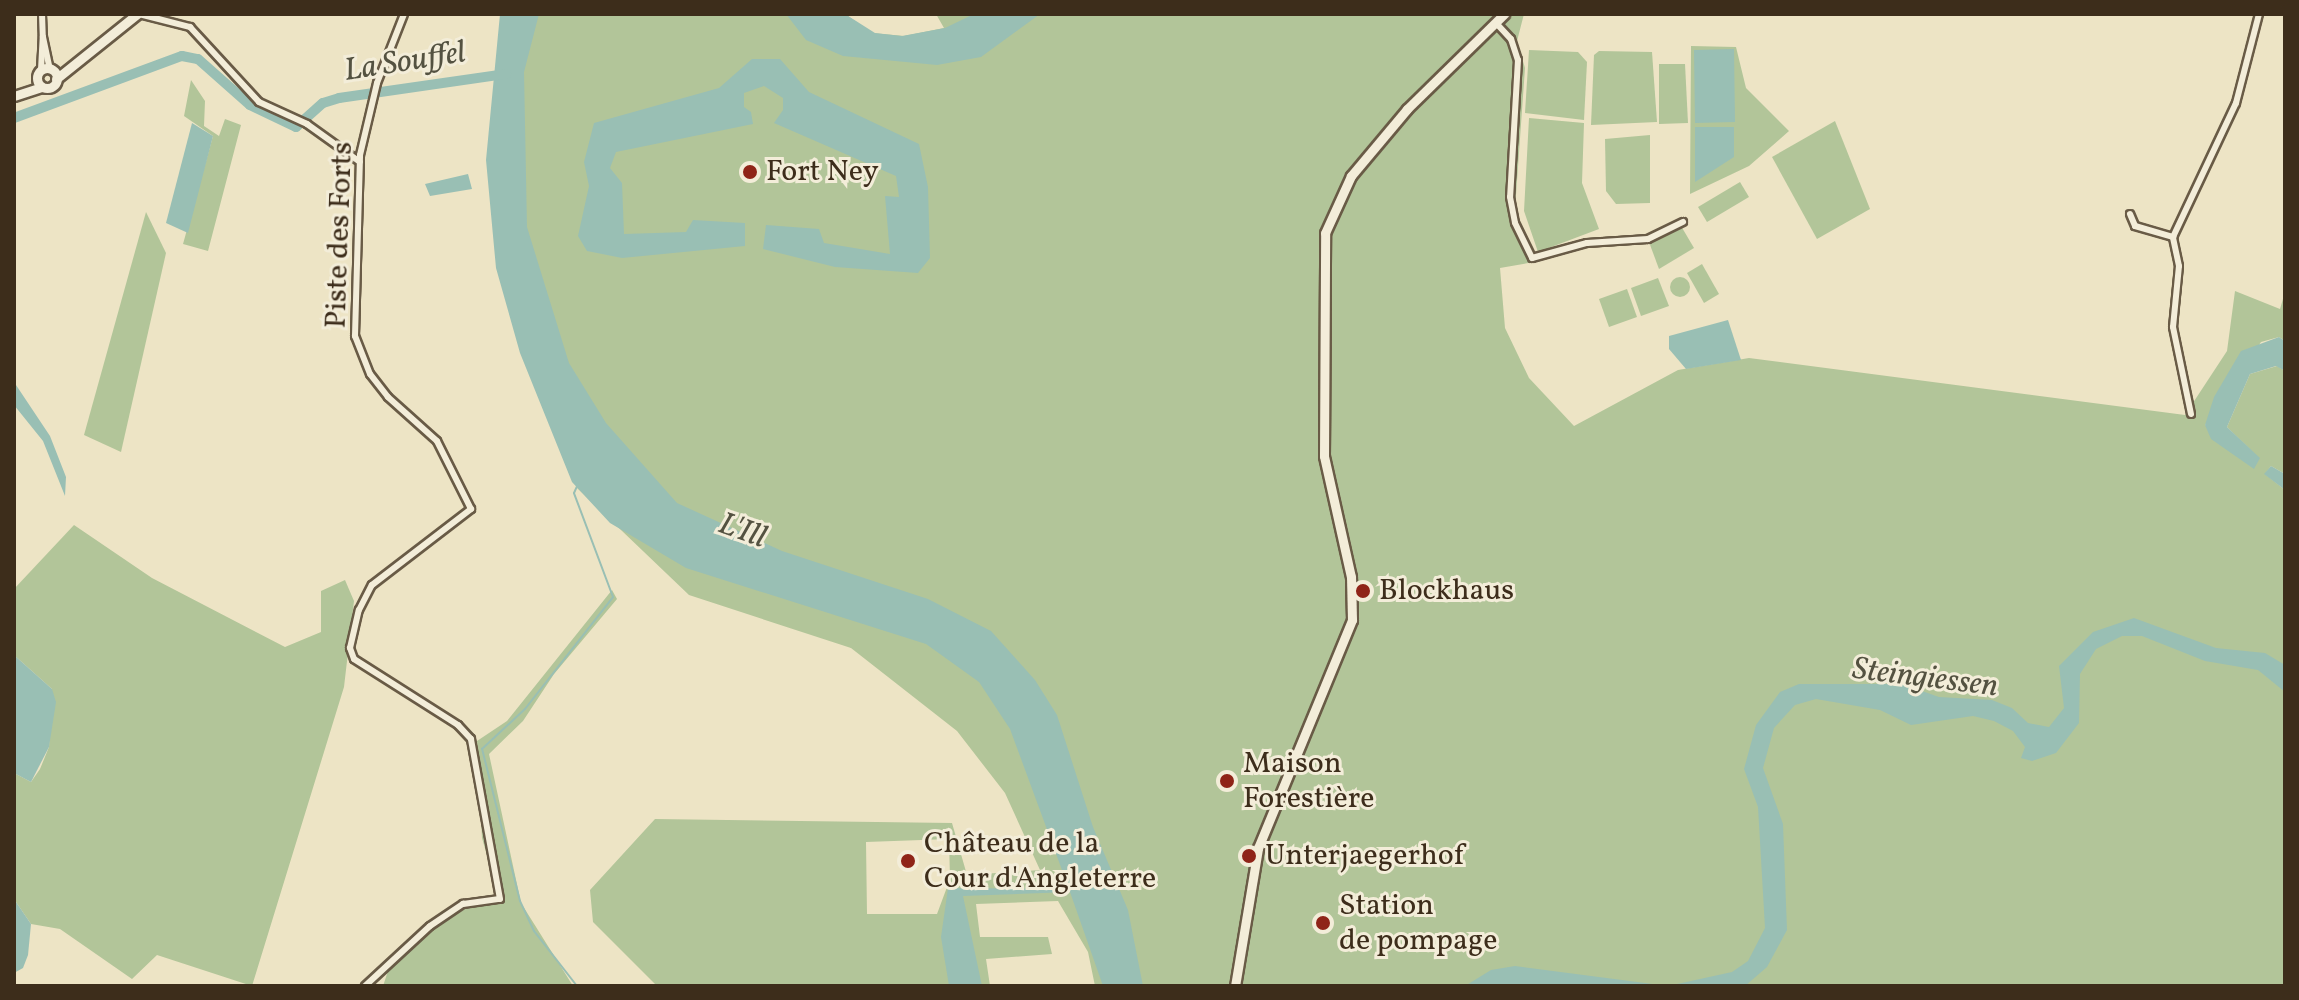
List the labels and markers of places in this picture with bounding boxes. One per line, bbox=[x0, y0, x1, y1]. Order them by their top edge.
place label: Fort Ney bbox=[766, 154, 879, 190]
marker: Fort Ney bbox=[741, 163, 759, 181]
place label: Blockhaus bbox=[1379, 573, 1514, 609]
marker: Blockhaus bbox=[1354, 582, 1372, 600]
place label: Maison Forestière bbox=[1243, 746, 1374, 816]
marker: Maison Forestière bbox=[1218, 772, 1236, 790]
place label: Château de la Cour d'Angleterre bbox=[924, 826, 1156, 896]
place label: Unterjaegerhof bbox=[1265, 838, 1464, 874]
marker: Unterjaegerhof bbox=[1240, 847, 1258, 865]
marker: Château de la Cour d'Angleterre bbox=[899, 852, 917, 870]
place label: Station de pompage bbox=[1339, 888, 1498, 958]
marker: Station de pompage bbox=[1314, 914, 1332, 932]

